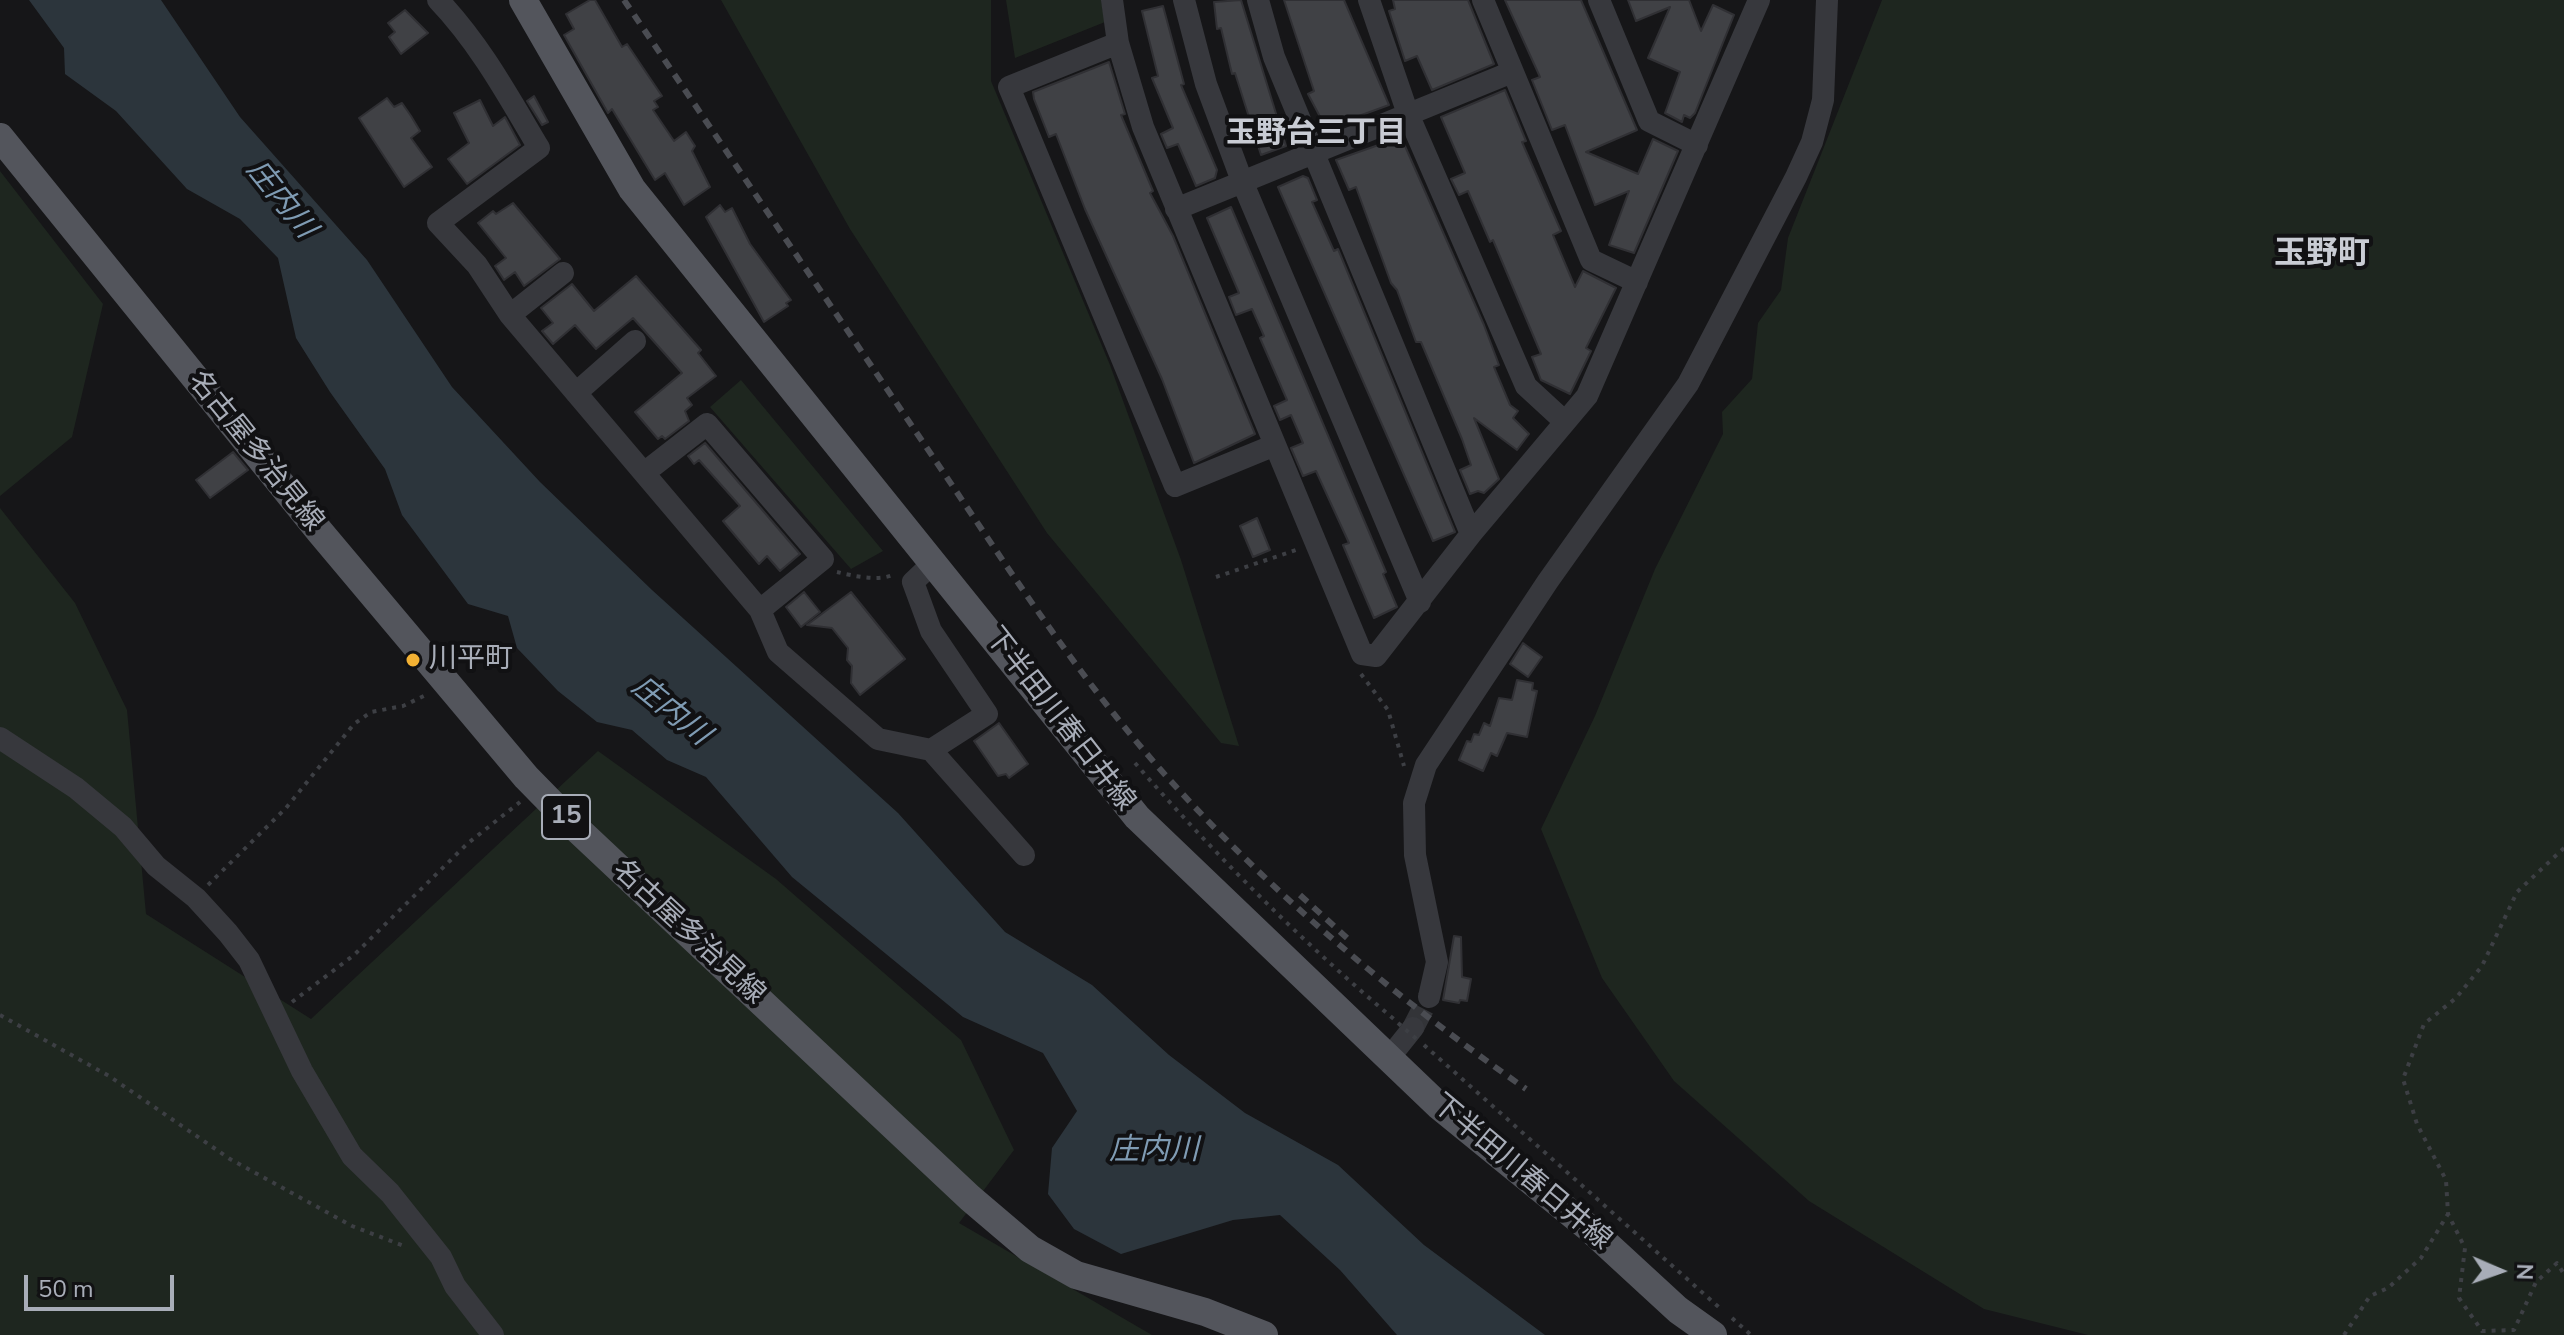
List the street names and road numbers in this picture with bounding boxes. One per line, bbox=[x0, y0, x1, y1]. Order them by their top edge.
street label: 名古屋多治見線 bbox=[180, 365, 330, 539]
street label: 下半田川春日井線 bbox=[977, 621, 1141, 819]
road number: 15 bbox=[542, 795, 590, 839]
street label: 名古屋多治見線 bbox=[605, 854, 771, 1012]
street label: 下半田川春日井線 bbox=[1424, 1088, 1618, 1258]

